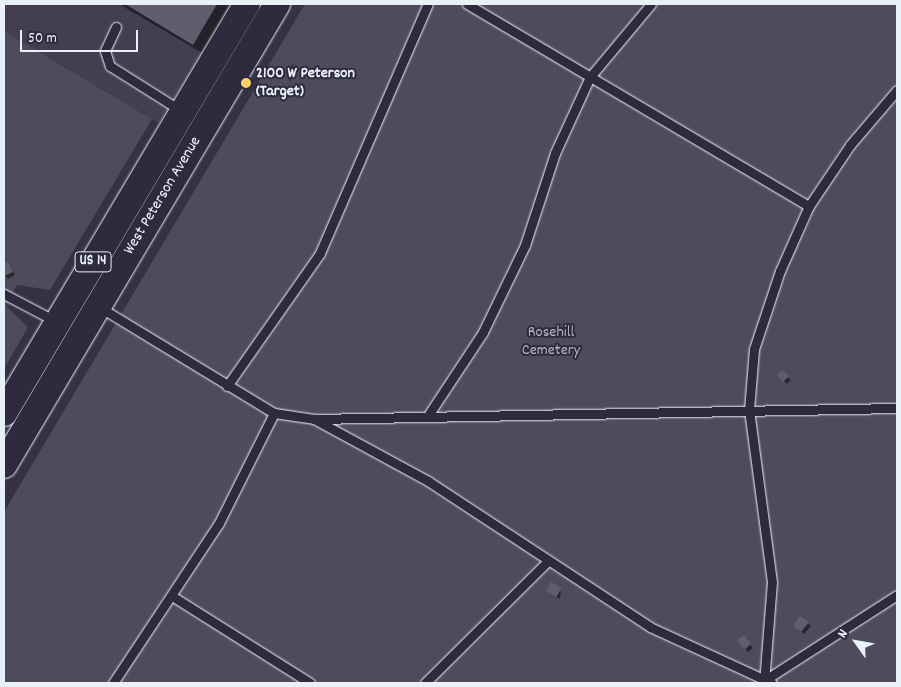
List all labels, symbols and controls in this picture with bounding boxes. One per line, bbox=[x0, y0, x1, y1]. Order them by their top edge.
scale bar bbox=[22, 20, 140, 52]
text: 50 m bbox=[28, 28, 57, 50]
place label: 2100 W Peterson (Target) bbox=[256, 64, 355, 102]
marker: 2100 W Peterson (Target) bbox=[240, 77, 252, 89]
street label: West Peterson Avenue bbox=[120, 133, 206, 259]
road number: US 14 bbox=[74, 250, 112, 274]
park label: Rosehill Cemetery bbox=[522, 323, 580, 361]
north arrow bbox=[831, 617, 881, 667]
text: N bbox=[833, 626, 854, 642]

